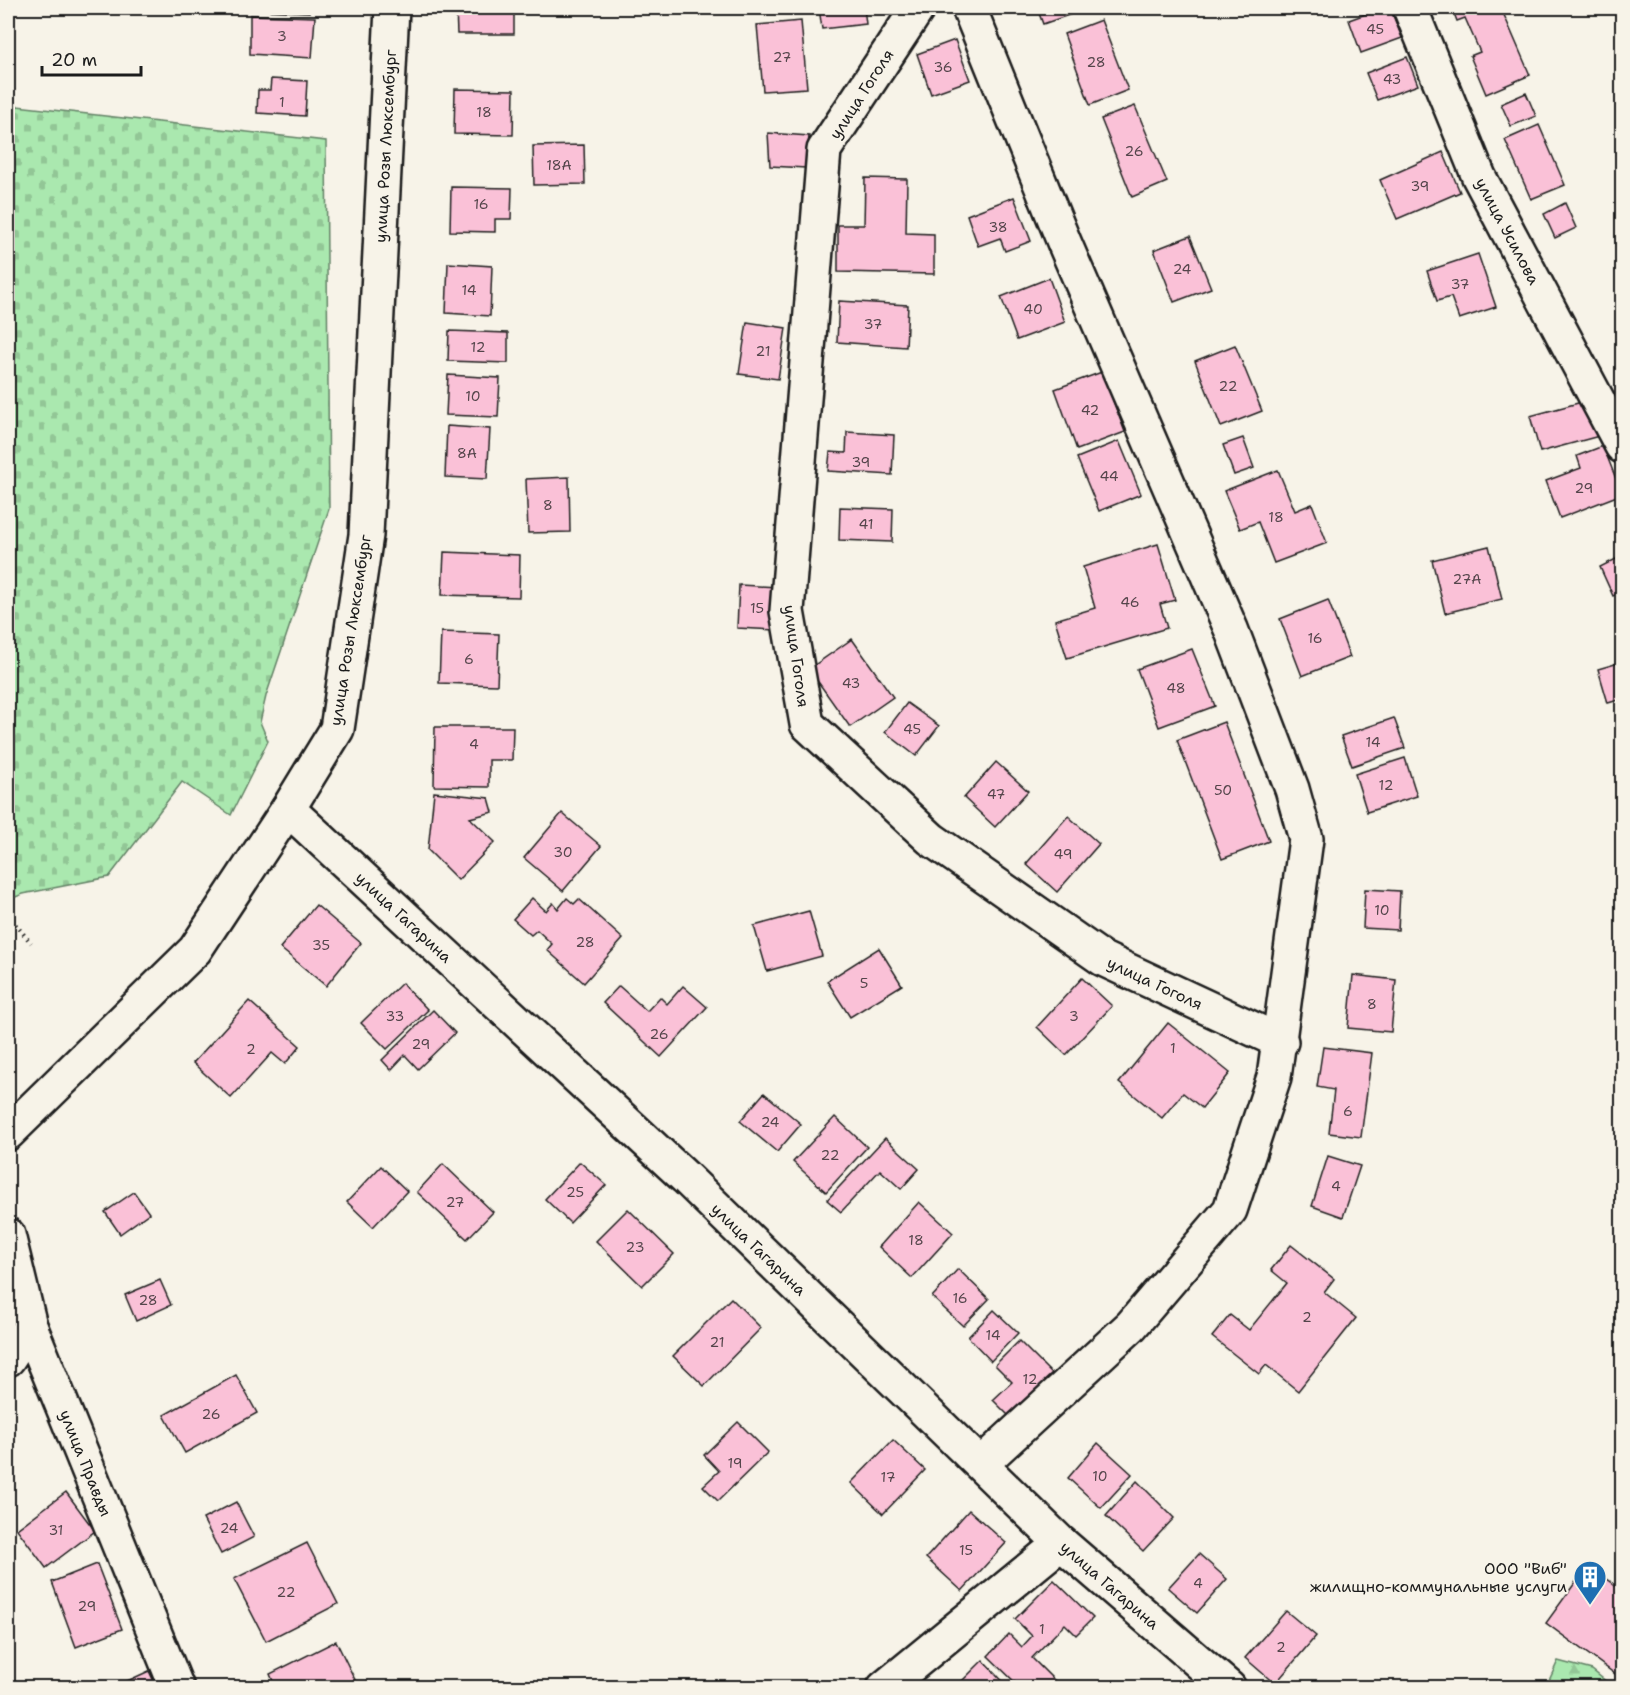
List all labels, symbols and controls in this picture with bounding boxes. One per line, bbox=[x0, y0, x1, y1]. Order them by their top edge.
house number: 45 bbox=[1366, 20, 1384, 38]
house number: 3 bbox=[277, 27, 287, 45]
scale bar bbox=[42, 39, 141, 77]
street label: улица Гоголя bbox=[824, 45, 898, 143]
text: 20 m bbox=[51, 48, 97, 72]
street label: улица Розы Люксембург bbox=[370, 48, 401, 243]
house number: 27 bbox=[773, 48, 791, 66]
house number: 28 bbox=[1086, 53, 1106, 71]
house number: 36 bbox=[933, 58, 953, 76]
house number: 43 bbox=[1383, 70, 1401, 88]
house number: 1 bbox=[279, 93, 285, 111]
house number: 18 bbox=[476, 103, 492, 121]
house number: 26 bbox=[1125, 142, 1144, 160]
house number: 18А bbox=[546, 156, 572, 174]
street label: улица Усилова bbox=[1471, 174, 1545, 288]
house number: 39 bbox=[1411, 177, 1429, 195]
house number: 16 bbox=[473, 195, 489, 213]
house number: 38 bbox=[988, 218, 1008, 236]
house number: 24 bbox=[1173, 260, 1192, 278]
house number: 37 bbox=[1451, 275, 1469, 293]
house number: 14 bbox=[461, 281, 477, 299]
house number: 40 bbox=[1023, 300, 1043, 318]
house number: 37 bbox=[864, 315, 882, 333]
house number: 12 bbox=[471, 338, 485, 356]
house number: 21 bbox=[756, 342, 770, 360]
house number: 22 bbox=[1219, 377, 1237, 395]
house number: 10 bbox=[465, 387, 481, 405]
house number: 42 bbox=[1081, 401, 1099, 419]
house number: 8А bbox=[457, 444, 477, 462]
house number: 39 bbox=[852, 453, 870, 471]
house number: 44 bbox=[1099, 467, 1119, 485]
house number: 29 bbox=[1575, 479, 1593, 497]
house number: 8 bbox=[543, 496, 553, 514]
house number: 18 bbox=[1268, 508, 1284, 526]
house number: 41 bbox=[859, 515, 873, 533]
street label: улица Розы Люксембург bbox=[325, 532, 376, 727]
house number: 27А bbox=[1453, 570, 1481, 588]
house number: 46 bbox=[1120, 593, 1140, 611]
house number: 15 bbox=[750, 599, 764, 617]
street label: улица Гоголя bbox=[779, 603, 814, 709]
house number: 16 bbox=[1307, 629, 1323, 647]
house number: 6 bbox=[464, 650, 474, 668]
house number: 43 bbox=[842, 674, 860, 692]
house number: 48 bbox=[1166, 679, 1186, 697]
house number: 45 bbox=[903, 720, 921, 738]
house number: 14 bbox=[1365, 733, 1381, 751]
house number: 4 bbox=[469, 735, 479, 753]
house number: 12 bbox=[1379, 776, 1393, 794]
house number: 50 bbox=[1214, 781, 1232, 799]
house number: 47 bbox=[987, 785, 1005, 803]
house number: 30 bbox=[553, 843, 573, 861]
house number: 49 bbox=[1054, 845, 1073, 863]
street label: улица Гагарина bbox=[351, 867, 456, 968]
house number: 10 bbox=[1374, 901, 1390, 919]
house number: 28 bbox=[575, 933, 595, 951]
house number: 35 bbox=[312, 936, 330, 954]
street label: улица Гоголя bbox=[1104, 952, 1206, 1015]
house number: 5 bbox=[860, 974, 868, 992]
house number: 8 bbox=[1367, 995, 1377, 1013]
house number: 33 bbox=[386, 1007, 404, 1025]
house number: 3 bbox=[1069, 1007, 1079, 1025]
house number: 26 bbox=[650, 1025, 669, 1043]
house number: 29 bbox=[412, 1035, 430, 1053]
house number: 1 bbox=[1170, 1039, 1176, 1057]
house number: 2 bbox=[246, 1040, 256, 1058]
house number: 6 bbox=[1343, 1102, 1353, 1120]
house number: 24 bbox=[761, 1113, 780, 1131]
house number: 22 bbox=[821, 1146, 839, 1164]
house number: 4 bbox=[1331, 1177, 1341, 1195]
house number: 25 bbox=[566, 1183, 584, 1201]
house number: 27 bbox=[446, 1193, 464, 1211]
street label: улица Гагарина bbox=[707, 1199, 811, 1300]
house number: 18 bbox=[908, 1231, 924, 1249]
house number: 23 bbox=[626, 1238, 644, 1256]
house number: 16 bbox=[952, 1289, 968, 1307]
house number: 28 bbox=[138, 1291, 158, 1309]
house number: 2 bbox=[1302, 1308, 1312, 1326]
house number: 14 bbox=[985, 1326, 1001, 1344]
house number: 21 bbox=[710, 1333, 724, 1351]
house number: 12 bbox=[1023, 1370, 1037, 1388]
house number: 26 bbox=[202, 1405, 221, 1423]
street label: улица Правды bbox=[55, 1407, 116, 1520]
house number: 19 bbox=[727, 1454, 743, 1472]
house number: 10 bbox=[1092, 1467, 1108, 1485]
house number: 17 bbox=[881, 1468, 895, 1486]
house number: 24 bbox=[220, 1519, 239, 1537]
house number: 31 bbox=[49, 1521, 63, 1539]
street label: улица Гагарина bbox=[1056, 1537, 1164, 1634]
house number: 15 bbox=[959, 1541, 973, 1559]
place label: ООО "Виб" жилищно-коммунальные услуги bbox=[1310, 1558, 1567, 1597]
building icon: ООО "Виб" жилищно-коммунальные услуги bbox=[1572, 1559, 1608, 1606]
house number: 4 bbox=[1193, 1574, 1203, 1592]
house number: 22 bbox=[277, 1583, 295, 1601]
house number: 29 bbox=[78, 1597, 96, 1615]
house number: 1 bbox=[1039, 1620, 1045, 1638]
house number: 2 bbox=[1276, 1638, 1286, 1656]

